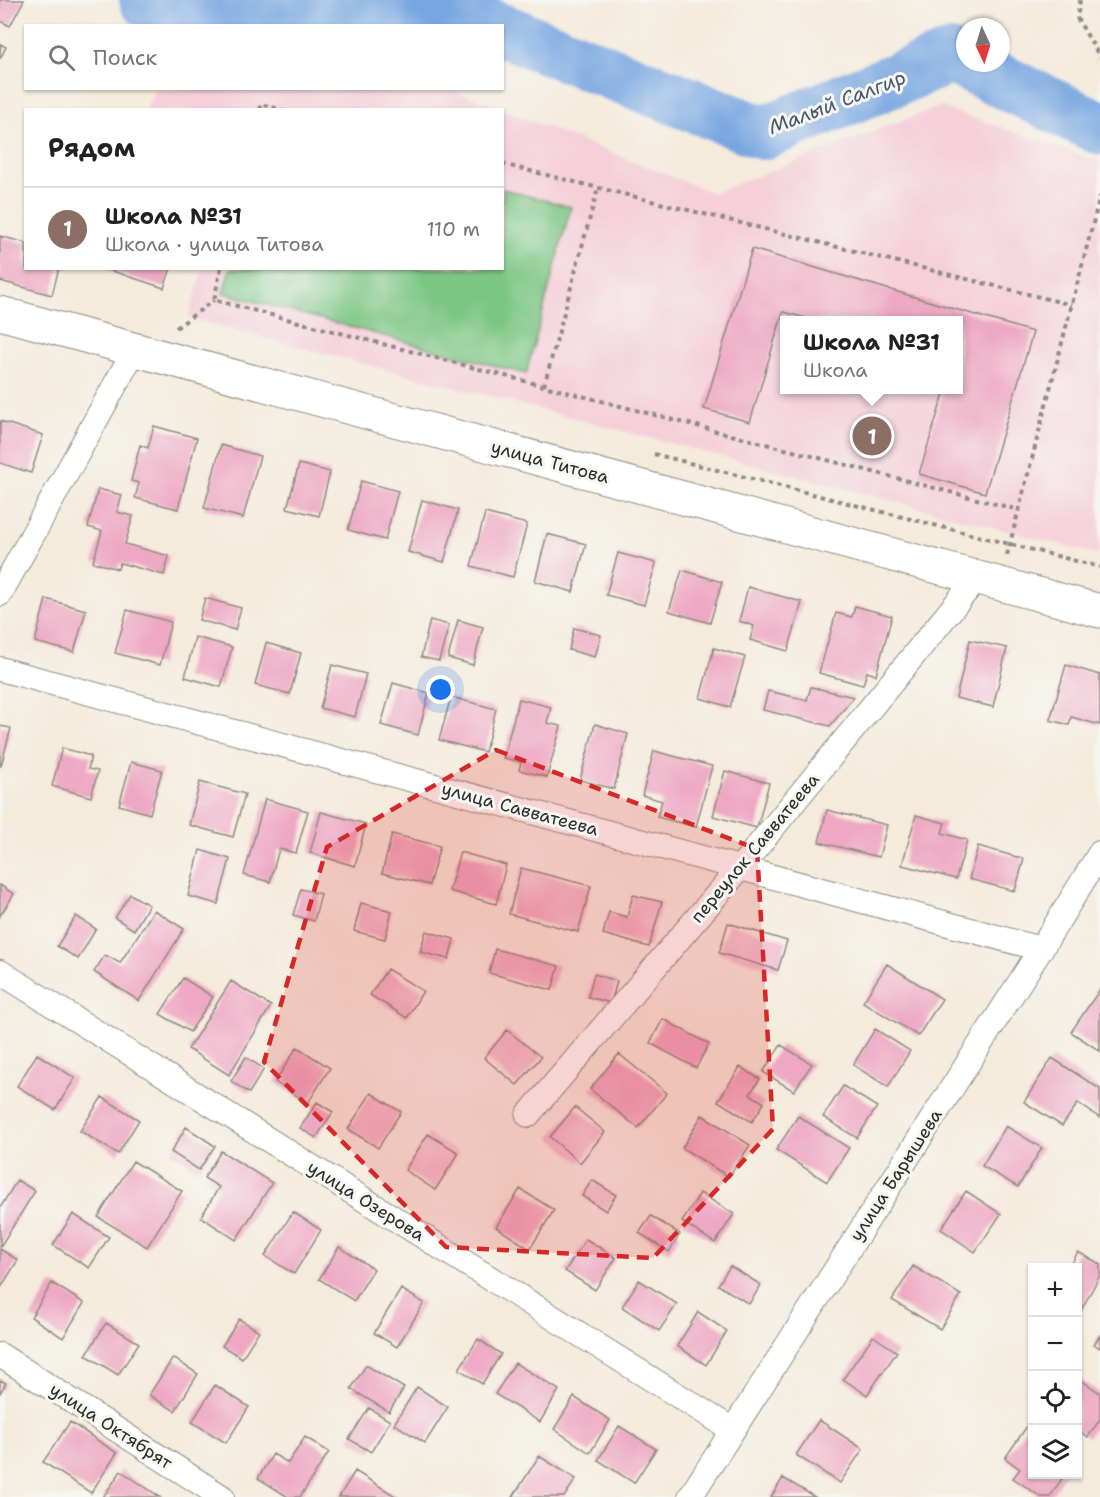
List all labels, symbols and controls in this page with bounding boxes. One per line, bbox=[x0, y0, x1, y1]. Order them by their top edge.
north arrow bbox=[956, 18, 1010, 72]
search box bbox=[24, 24, 504, 90]
icon: search bbox=[45, 41, 78, 74]
text: Поиск bbox=[93, 43, 157, 72]
water label: Малый Салгир bbox=[764, 64, 910, 140]
text: Рядом bbox=[48, 130, 135, 165]
text: Школа №31 bbox=[105, 202, 242, 231]
text: 1 bbox=[63, 216, 72, 242]
text: 110 m bbox=[426, 216, 480, 242]
text: Школа · улица Титова bbox=[105, 231, 324, 257]
popup bbox=[780, 316, 963, 394]
text: Школа №31 bbox=[803, 328, 940, 357]
text: Школа bbox=[803, 357, 868, 383]
pin: 1 bbox=[852, 414, 892, 458]
street label: улица Титова bbox=[488, 435, 612, 489]
your location bbox=[426, 675, 455, 704]
street label: переулок Савватеева bbox=[685, 768, 825, 928]
street label: улица Савватеева bbox=[439, 777, 601, 841]
street label: улица Барышева bbox=[844, 1104, 948, 1246]
street label: улица Озерова bbox=[303, 1155, 429, 1247]
map controls bbox=[1028, 1263, 1082, 1479]
button: + bbox=[1028, 1263, 1082, 1317]
button: − bbox=[1028, 1317, 1082, 1371]
button: locate bbox=[1028, 1371, 1082, 1425]
street label: улица Октябрят bbox=[45, 1377, 178, 1475]
button: layers bbox=[1028, 1425, 1082, 1479]

